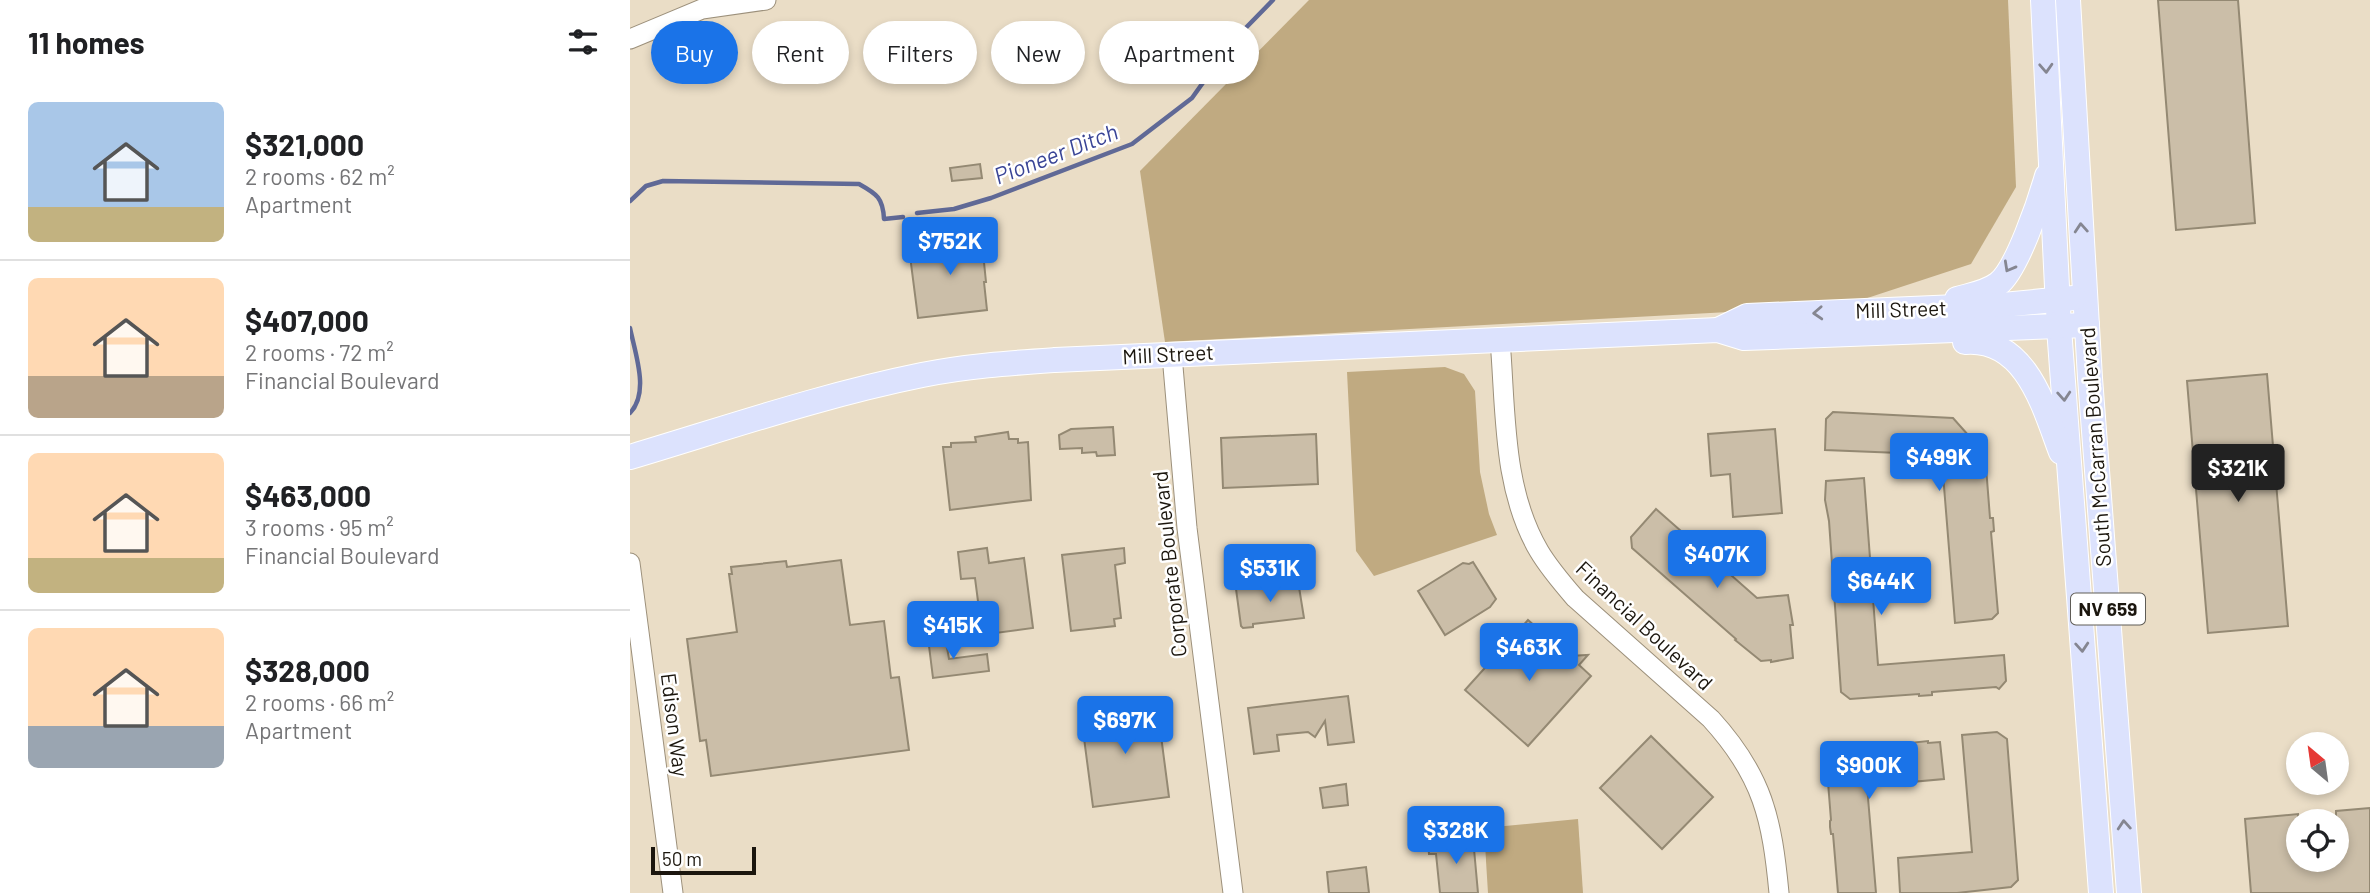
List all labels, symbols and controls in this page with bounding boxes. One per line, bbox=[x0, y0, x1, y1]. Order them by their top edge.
chip: Buy bbox=[651, 21, 738, 84]
chip: Rent bbox=[752, 21, 849, 84]
chip: Filters bbox=[863, 21, 977, 84]
chip: New bbox=[991, 21, 1085, 84]
chip: Apartment bbox=[1099, 21, 1259, 84]
icon: filters bbox=[564, 23, 602, 61]
text: 11 homes bbox=[28, 24, 145, 60]
one-way arrow bbox=[2039, 63, 2054, 74]
water label: Pioneer Ditch bbox=[990, 117, 1121, 189]
text: $321,000 bbox=[245, 126, 364, 162]
icon: home bbox=[84, 130, 168, 214]
text: 2 rooms · 62 m² bbox=[245, 162, 395, 190]
text: Apartment bbox=[245, 190, 352, 218]
pin: $752K bbox=[901, 218, 999, 277]
one-way arrow bbox=[2074, 222, 2089, 233]
text: $752K bbox=[918, 226, 982, 254]
one-way arrow bbox=[2004, 260, 2017, 273]
street label: Mill Street bbox=[1855, 294, 1947, 323]
text: $407,000 bbox=[245, 302, 369, 338]
one-way arrow bbox=[1812, 305, 1823, 320]
icon: home bbox=[84, 306, 168, 390]
street label: South McCarran Boulevard bbox=[2074, 327, 2115, 568]
text: 2 rooms · 72 m² bbox=[245, 338, 394, 366]
street label: Mill Street bbox=[1122, 339, 1214, 368]
text: Financial Boulevard bbox=[245, 366, 440, 394]
one-way arrow bbox=[2056, 390, 2071, 401]
pin: $499K bbox=[1890, 434, 1988, 493]
text: $499K bbox=[1906, 442, 1972, 470]
pin: $321K bbox=[2189, 444, 2287, 504]
text: $321K bbox=[2208, 453, 2268, 481]
street label: Corporate Boulevard bbox=[1146, 470, 1191, 658]
text: $463,000 bbox=[245, 477, 371, 513]
icon: home bbox=[84, 481, 168, 565]
text: 3 rooms · 95 m² bbox=[245, 513, 394, 541]
pin: $407K bbox=[1668, 530, 1766, 590]
text: $407K bbox=[1684, 539, 1750, 567]
text: Financial Boulevard bbox=[245, 541, 440, 569]
pin: $531K bbox=[1221, 544, 1319, 604]
text: $531K bbox=[1240, 553, 1300, 581]
street label: Financial Boulevard bbox=[1572, 555, 1719, 695]
pin: $644K bbox=[1832, 558, 1930, 617]
text: $644K bbox=[1847, 566, 1915, 594]
road number: NV 659 bbox=[2071, 594, 2145, 624]
pin: $415K bbox=[904, 602, 1002, 661]
text: $415K bbox=[923, 610, 983, 638]
pin: $463K bbox=[1480, 624, 1578, 683]
text: $463K bbox=[1496, 632, 1562, 660]
one-way arrow bbox=[2074, 642, 2089, 653]
text: $328,000 bbox=[245, 652, 370, 688]
icon: home bbox=[84, 656, 168, 740]
street label: Edison Way bbox=[657, 672, 694, 778]
text: 2 rooms · 66 m² bbox=[245, 688, 394, 716]
pin: $697K bbox=[1076, 696, 1174, 756]
text: $697K bbox=[1093, 705, 1157, 733]
text: Apartment bbox=[245, 716, 352, 744]
north arrow bbox=[2286, 732, 2348, 794]
map controls bbox=[2286, 732, 2349, 872]
pin: $900K bbox=[1820, 742, 1918, 801]
text: $900K bbox=[1836, 750, 1902, 778]
pin: $328K bbox=[1407, 806, 1505, 866]
button: locate bbox=[2286, 809, 2349, 872]
text: $328K bbox=[1423, 815, 1489, 843]
one-way arrow bbox=[2117, 819, 2132, 830]
scale bar bbox=[651, 844, 756, 876]
text: 50 m bbox=[662, 847, 702, 870]

